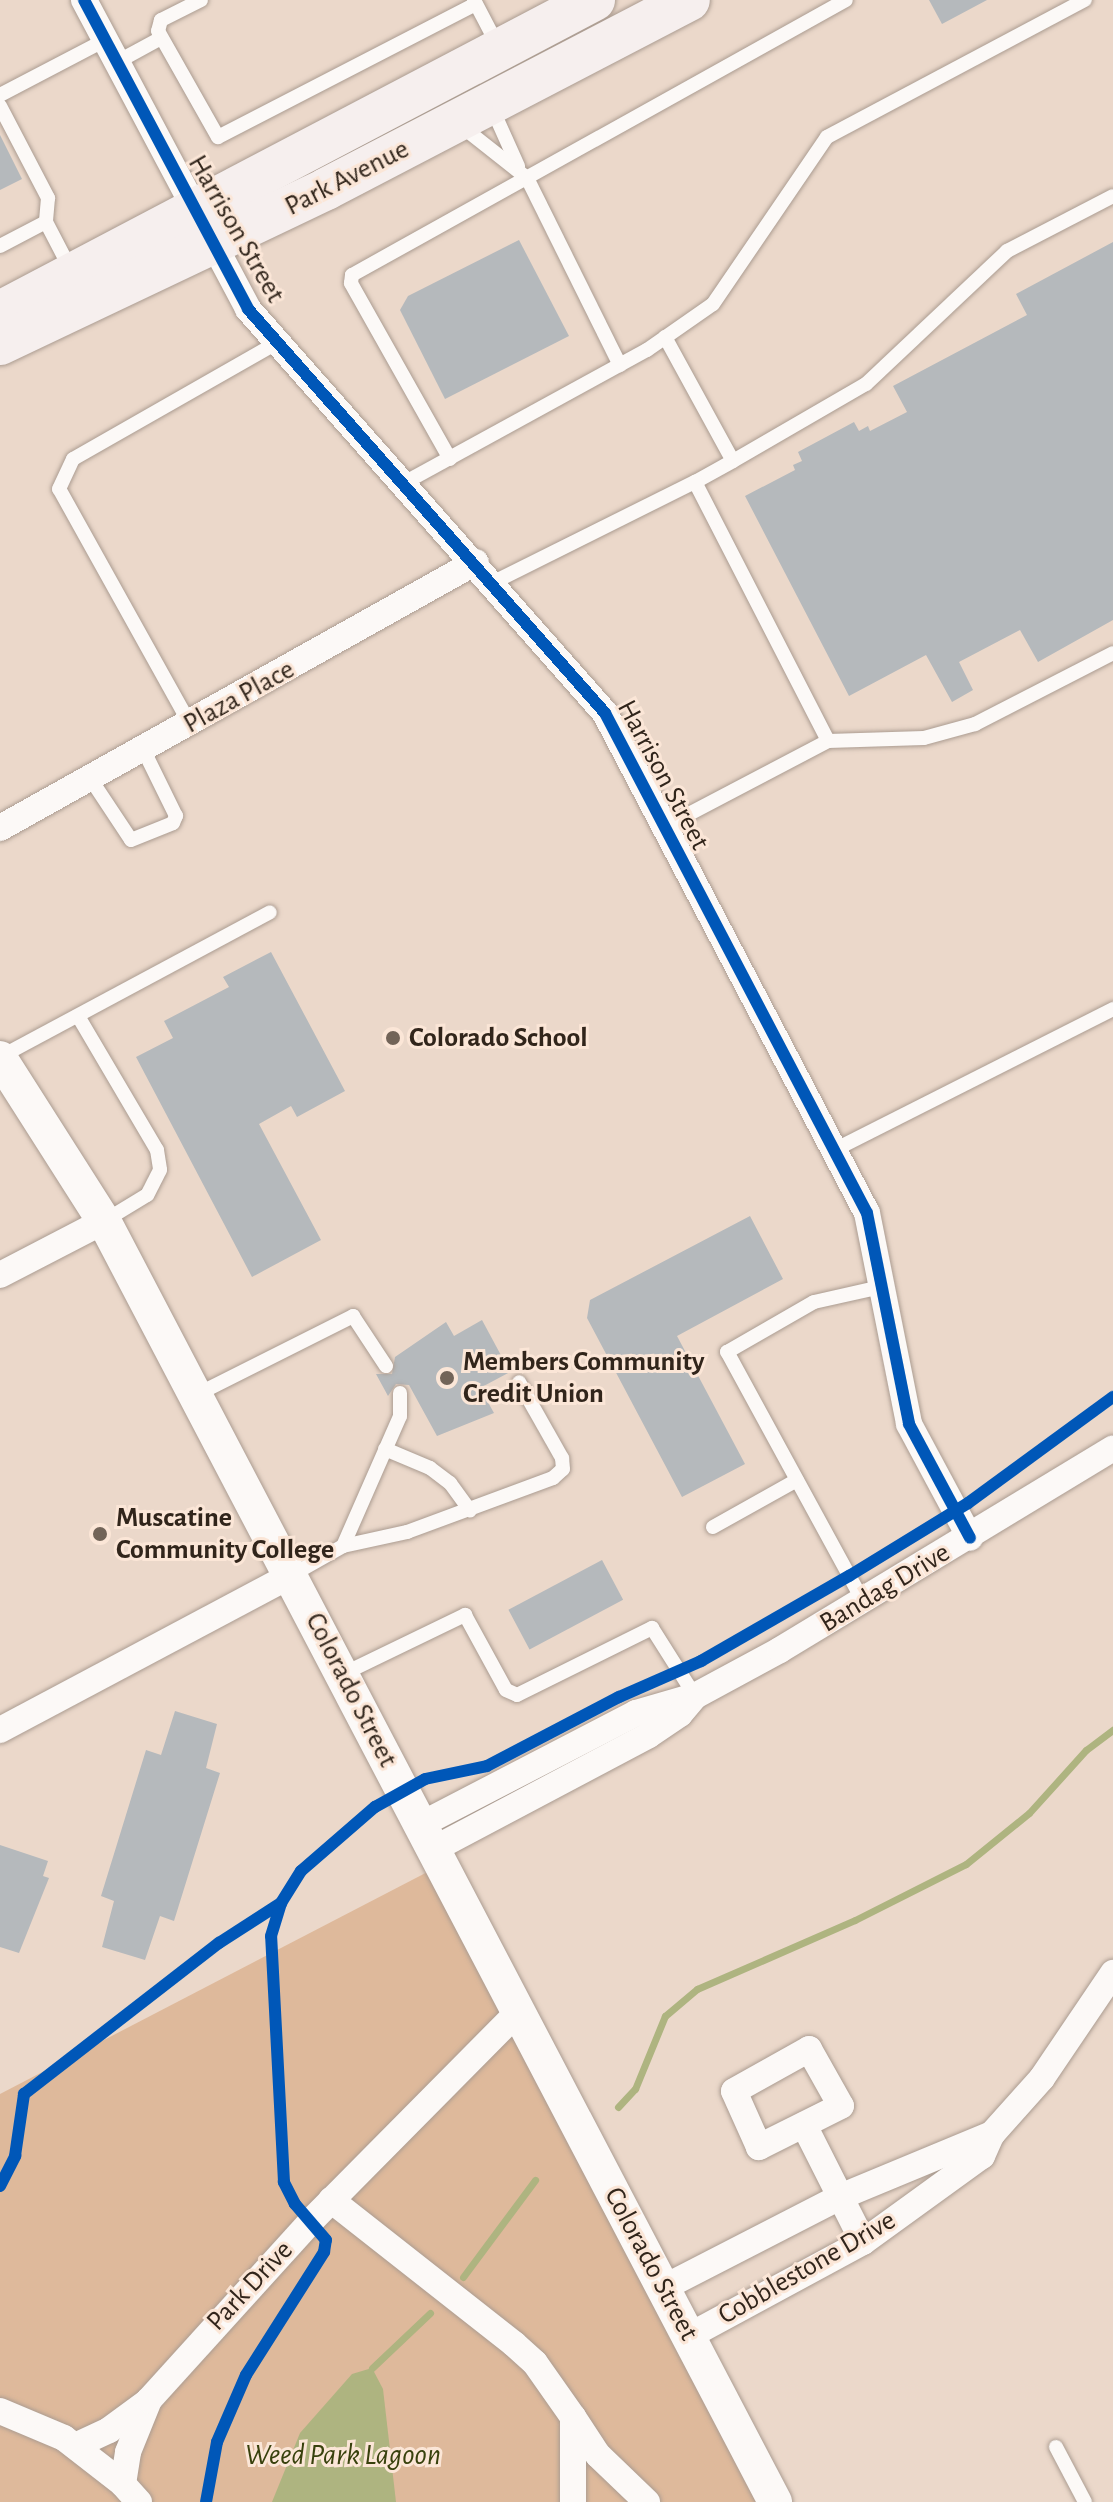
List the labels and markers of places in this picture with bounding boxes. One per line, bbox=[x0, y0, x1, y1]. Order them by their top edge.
place label: Colorado School bbox=[409, 1021, 588, 1055]
marker: Colorado School bbox=[384, 1029, 402, 1047]
place label: Members Community Credit Union bbox=[463, 1345, 705, 1411]
marker: Members Community Credit Union bbox=[438, 1369, 456, 1387]
place label: Muscatine Community College bbox=[116, 1501, 334, 1567]
marker: Muscatine Community College bbox=[91, 1525, 109, 1543]

